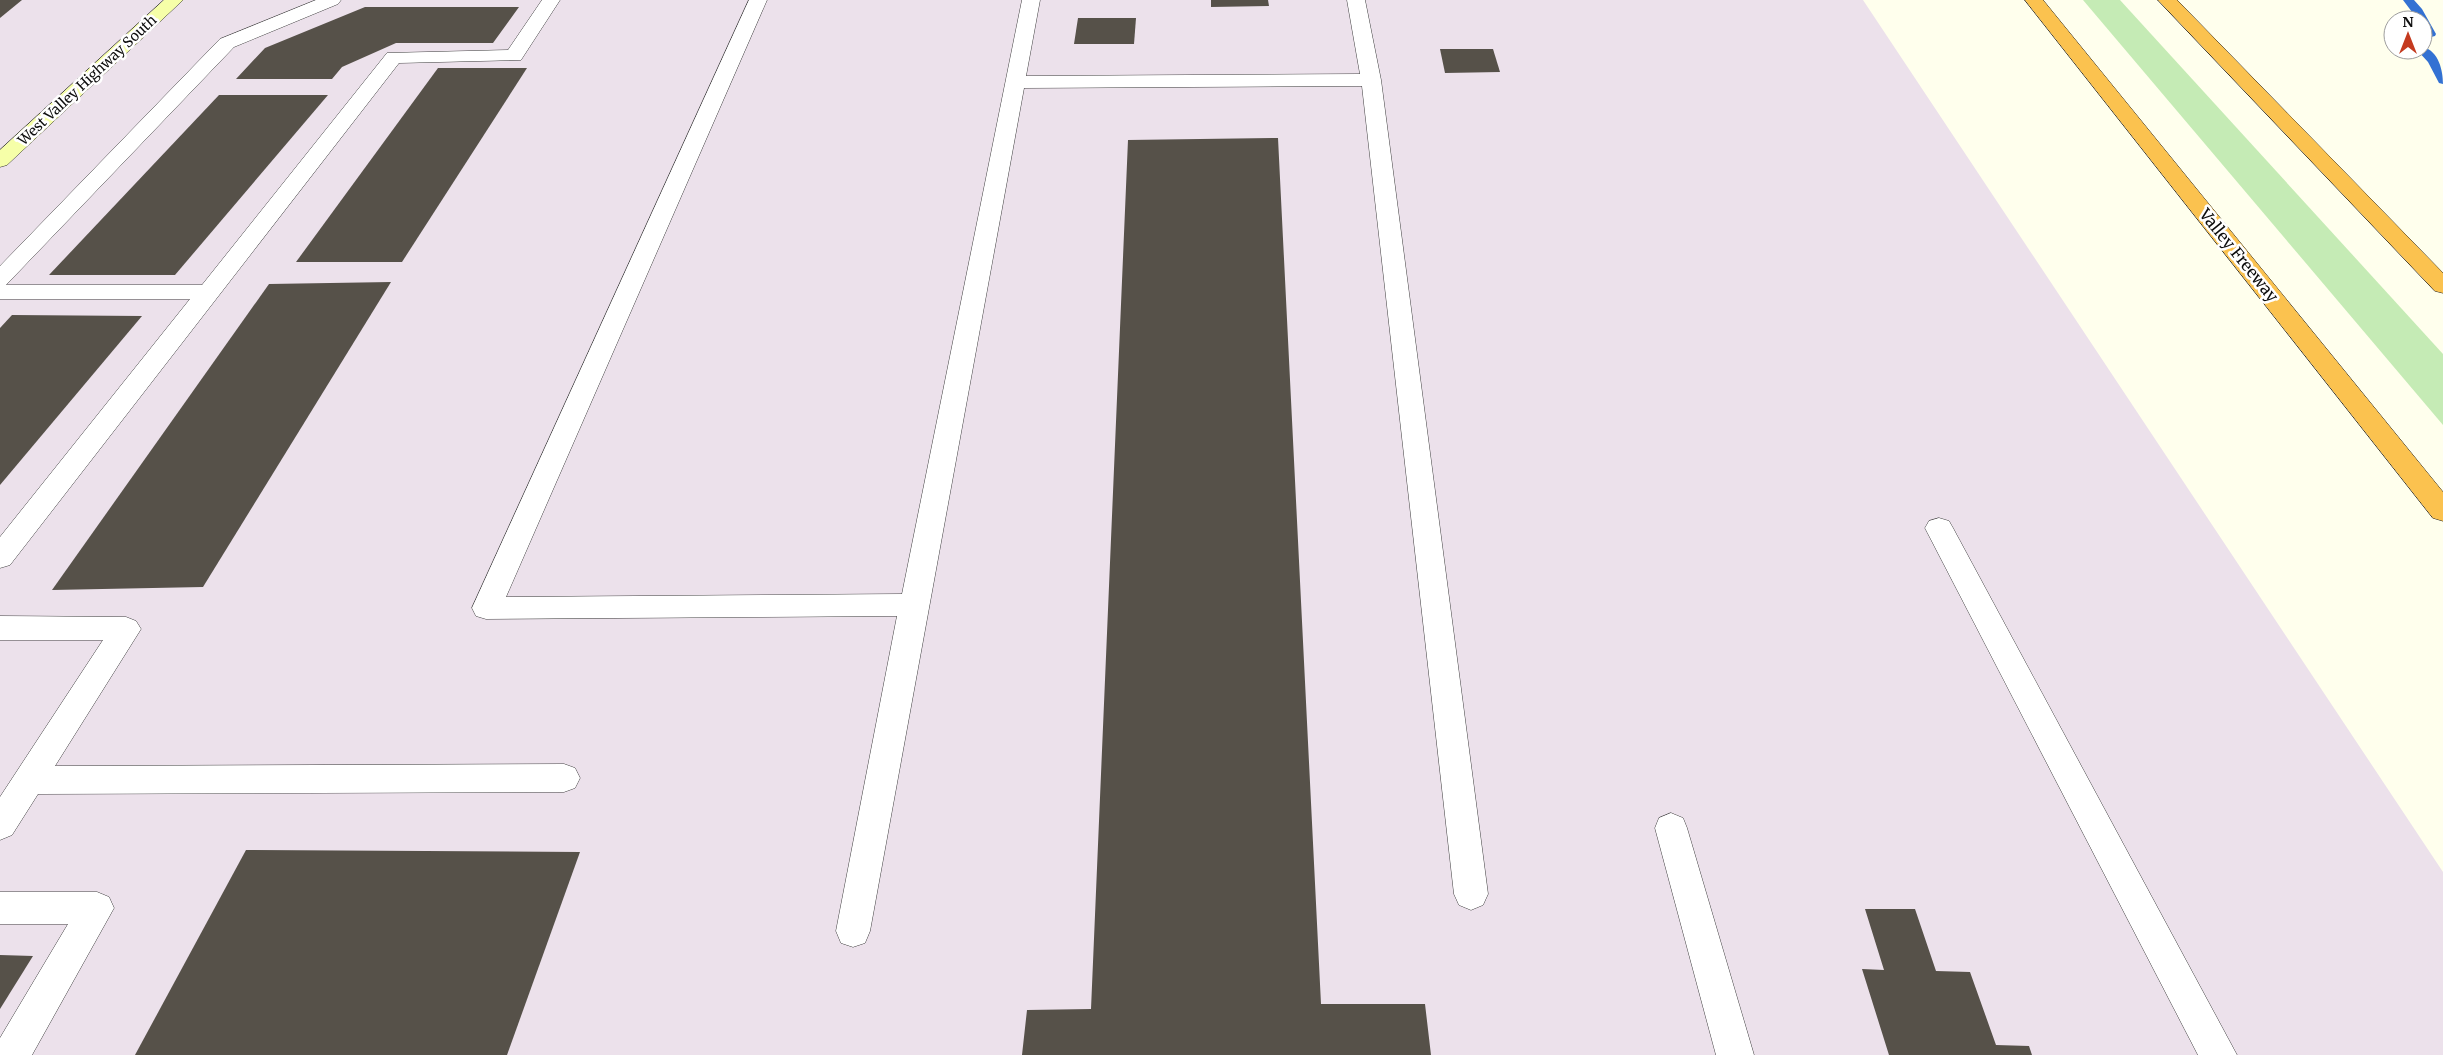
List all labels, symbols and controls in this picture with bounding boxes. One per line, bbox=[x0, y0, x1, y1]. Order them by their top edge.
north arrow bbox=[2383, 10, 2433, 60]
street label: West Valley Highway South bbox=[13, 11, 160, 150]
text: N bbox=[2402, 13, 2414, 31]
street label: Valley Freeway bbox=[2195, 204, 2283, 306]

